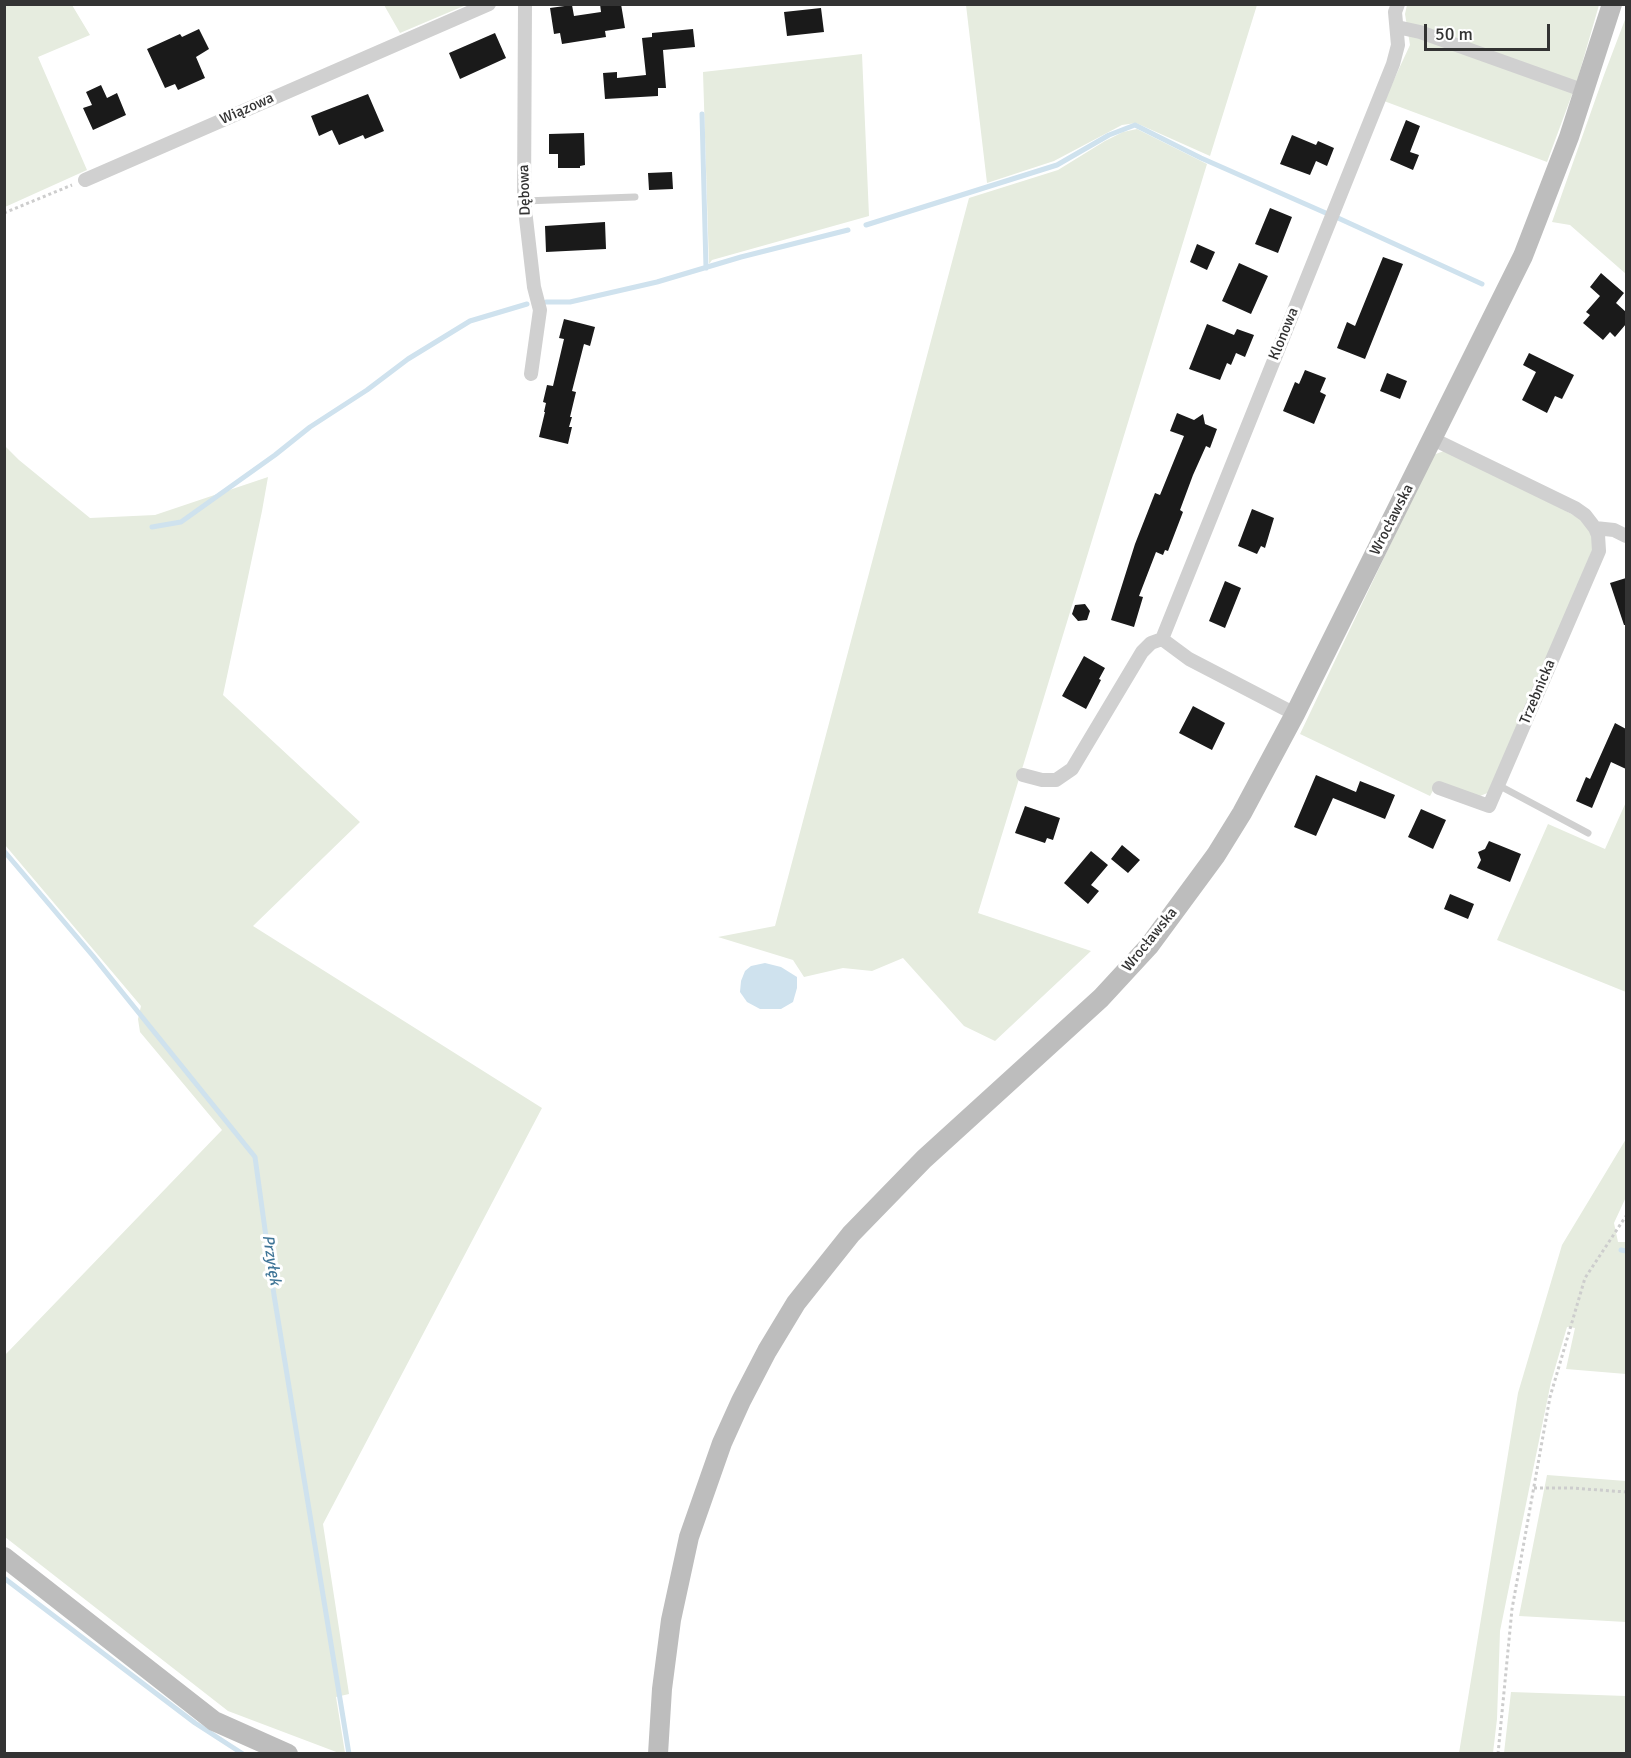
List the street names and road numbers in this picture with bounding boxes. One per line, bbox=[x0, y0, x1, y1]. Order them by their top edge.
street label: Wiązowa bbox=[217, 89, 277, 129]
street label: Dębowa bbox=[515, 164, 535, 216]
street label: Klonowa bbox=[1265, 305, 1303, 363]
street label: Wrocławska bbox=[1366, 481, 1418, 559]
street label: Trzebnicka bbox=[1516, 657, 1560, 727]
street label: Wrocławska bbox=[1119, 904, 1181, 976]

